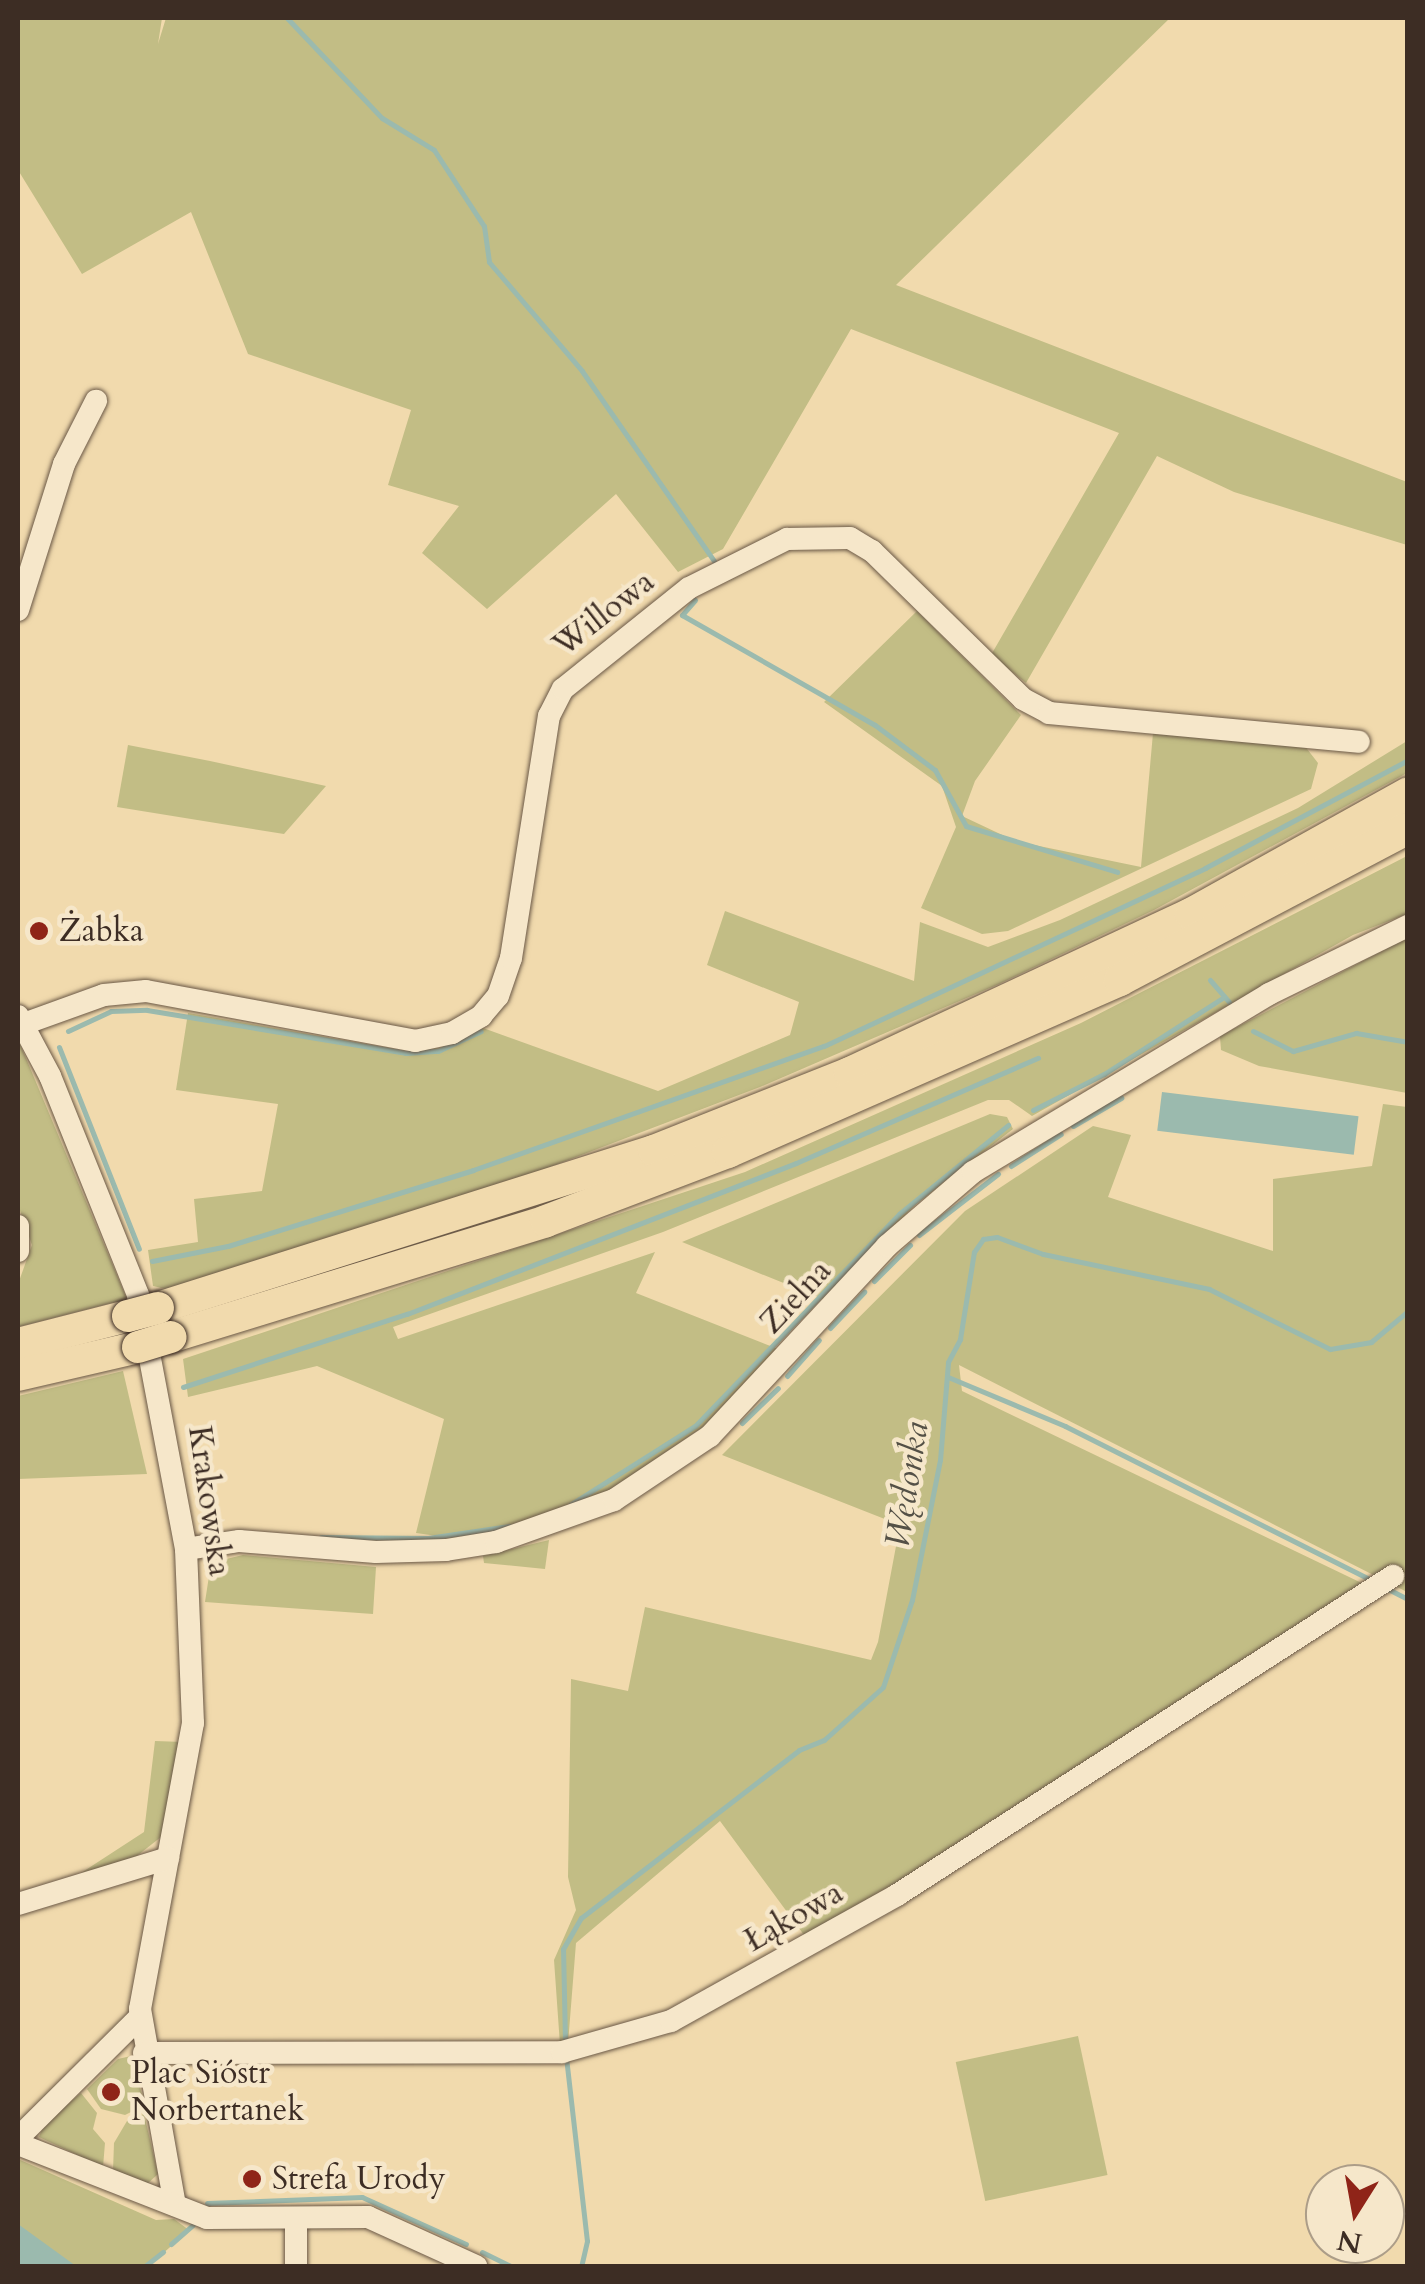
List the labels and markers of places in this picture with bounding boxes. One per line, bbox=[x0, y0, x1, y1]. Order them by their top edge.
place label: Żabka bbox=[59, 912, 144, 950]
marker: Żabka bbox=[28, 920, 50, 942]
place label: Plac Sióstr Norbertanek bbox=[131, 2055, 304, 2130]
marker: Plac Sióstr Norbertanek bbox=[100, 2081, 122, 2103]
place label: Strefa Urody bbox=[272, 2160, 446, 2198]
marker: Strefa Urody bbox=[241, 2168, 263, 2190]

